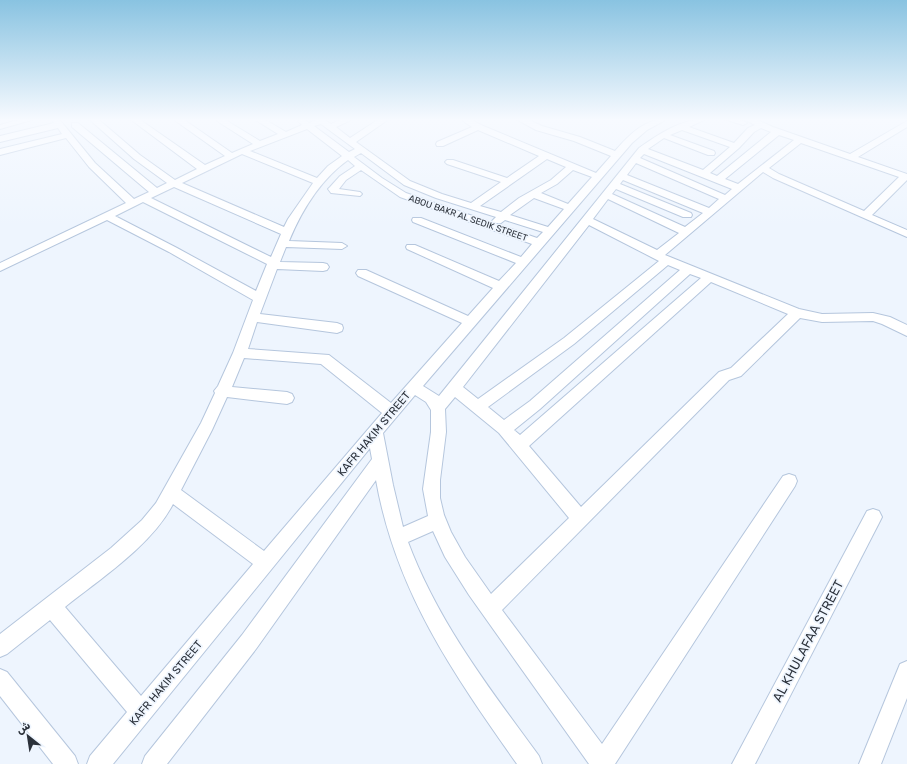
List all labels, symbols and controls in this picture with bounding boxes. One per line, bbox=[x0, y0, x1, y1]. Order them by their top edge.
street label: ABOU BAKR AL SEDIK STREET bbox=[407, 193, 529, 243]
street label: KAFR HAKIM STREET bbox=[335, 389, 414, 479]
street label: AL KHULAFAA STREET bbox=[770, 577, 847, 704]
street label: KAFR HAKIM STREET bbox=[127, 638, 206, 728]
north arrow bbox=[8, 716, 48, 756]
text: ش bbox=[14, 719, 33, 737]

